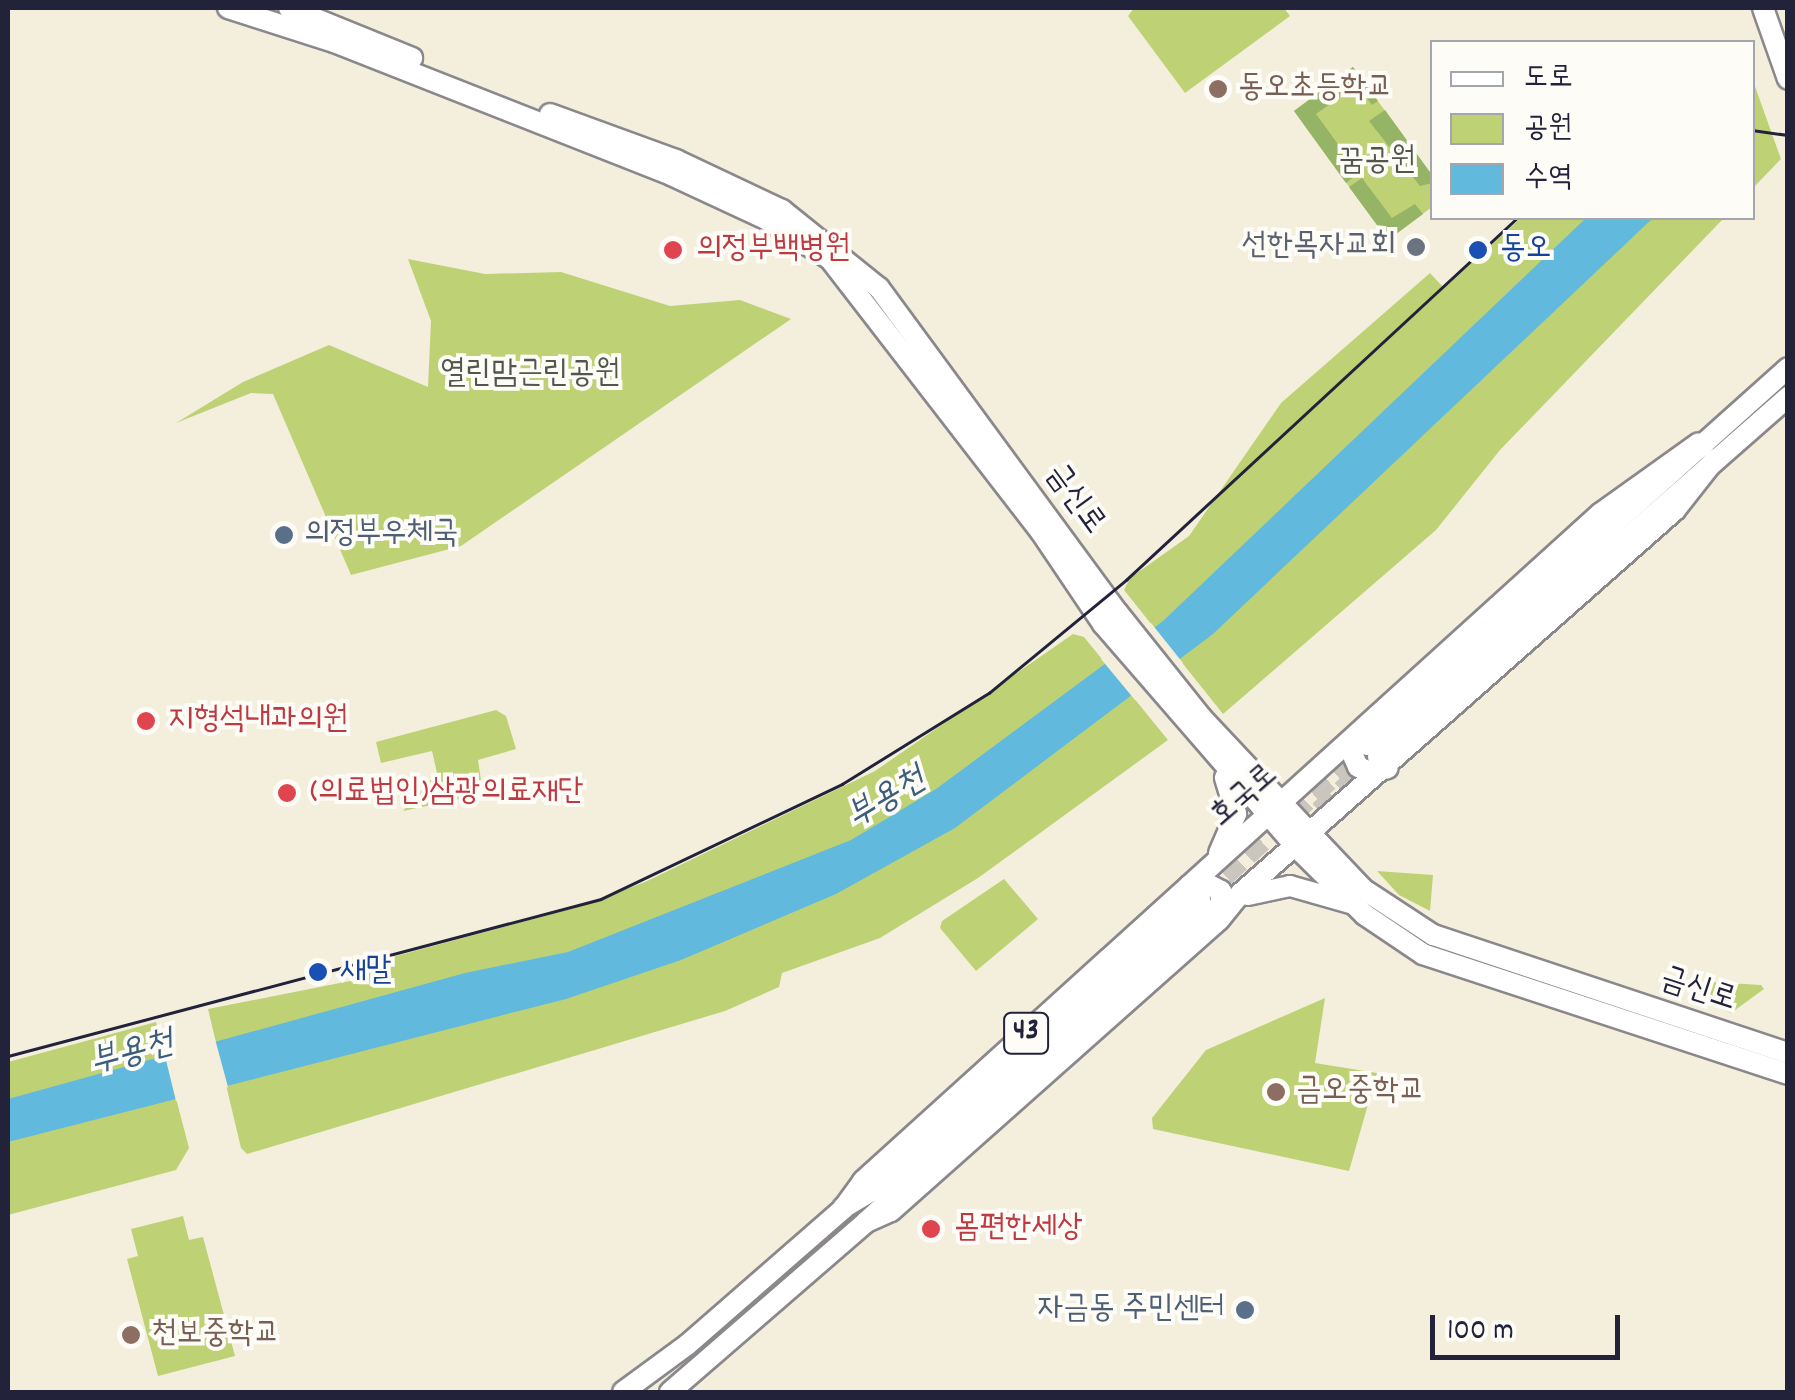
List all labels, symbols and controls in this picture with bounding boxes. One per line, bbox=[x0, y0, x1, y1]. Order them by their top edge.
legend bbox=[1430, 40, 1755, 220]
text: 도로 bbox=[1524, 58, 1572, 101]
place label: 동오초등학교 bbox=[1238, 70, 1392, 108]
marker: 동오초등학교 bbox=[1207, 78, 1229, 100]
text: 공원 bbox=[1524, 108, 1572, 151]
park label: 꿈공원 bbox=[1338, 143, 1416, 181]
text: 수역 bbox=[1524, 158, 1572, 201]
place label: 선한목자교회 bbox=[1242, 228, 1396, 266]
place label: 의정부백병원 bbox=[696, 231, 850, 269]
place label: 동오 bbox=[1500, 231, 1552, 269]
marker: 선한목자교회 bbox=[1405, 236, 1427, 258]
marker: 의정부백병원 bbox=[660, 237, 686, 263]
marker: 동오 bbox=[1465, 237, 1491, 263]
park label: 열린맘근린공원 bbox=[440, 356, 620, 394]
street label: 금신로 bbox=[1036, 457, 1112, 543]
place label: 의정부우체국 bbox=[304, 516, 458, 554]
marker: 의정부우체국 bbox=[273, 524, 295, 546]
place label: 지형석내과의원 bbox=[168, 702, 348, 740]
marker: 지형석내과의원 bbox=[133, 708, 159, 734]
street label: 호국로 bbox=[1203, 757, 1287, 837]
water label: 부용천 bbox=[840, 759, 934, 839]
place label: (의료법인)삼광의료재단 bbox=[310, 774, 583, 812]
marker: (의료법인)삼광의료재단 bbox=[274, 780, 300, 806]
place label: 새말 bbox=[340, 953, 392, 991]
marker: 새말 bbox=[305, 959, 331, 985]
street label: 금신로 bbox=[1655, 961, 1741, 1021]
road number: 43 bbox=[1001, 1008, 1051, 1058]
water label: 부용천 bbox=[86, 1023, 178, 1085]
place label: 금오중학교 bbox=[1296, 1073, 1425, 1111]
marker: 금오중학교 bbox=[1265, 1081, 1287, 1103]
place label: 몸편한세상 bbox=[954, 1210, 1083, 1248]
marker: 몸편한세상 bbox=[918, 1216, 944, 1242]
place label: 자금동 주민센터 bbox=[1037, 1291, 1225, 1329]
scale bar bbox=[1435, 1295, 1625, 1357]
marker: 자금동 주민센터 bbox=[1234, 1299, 1256, 1321]
text: 100 m bbox=[1447, 1311, 1514, 1354]
place label: 천보중학교 bbox=[151, 1316, 280, 1354]
marker: 천보중학교 bbox=[120, 1324, 142, 1346]

